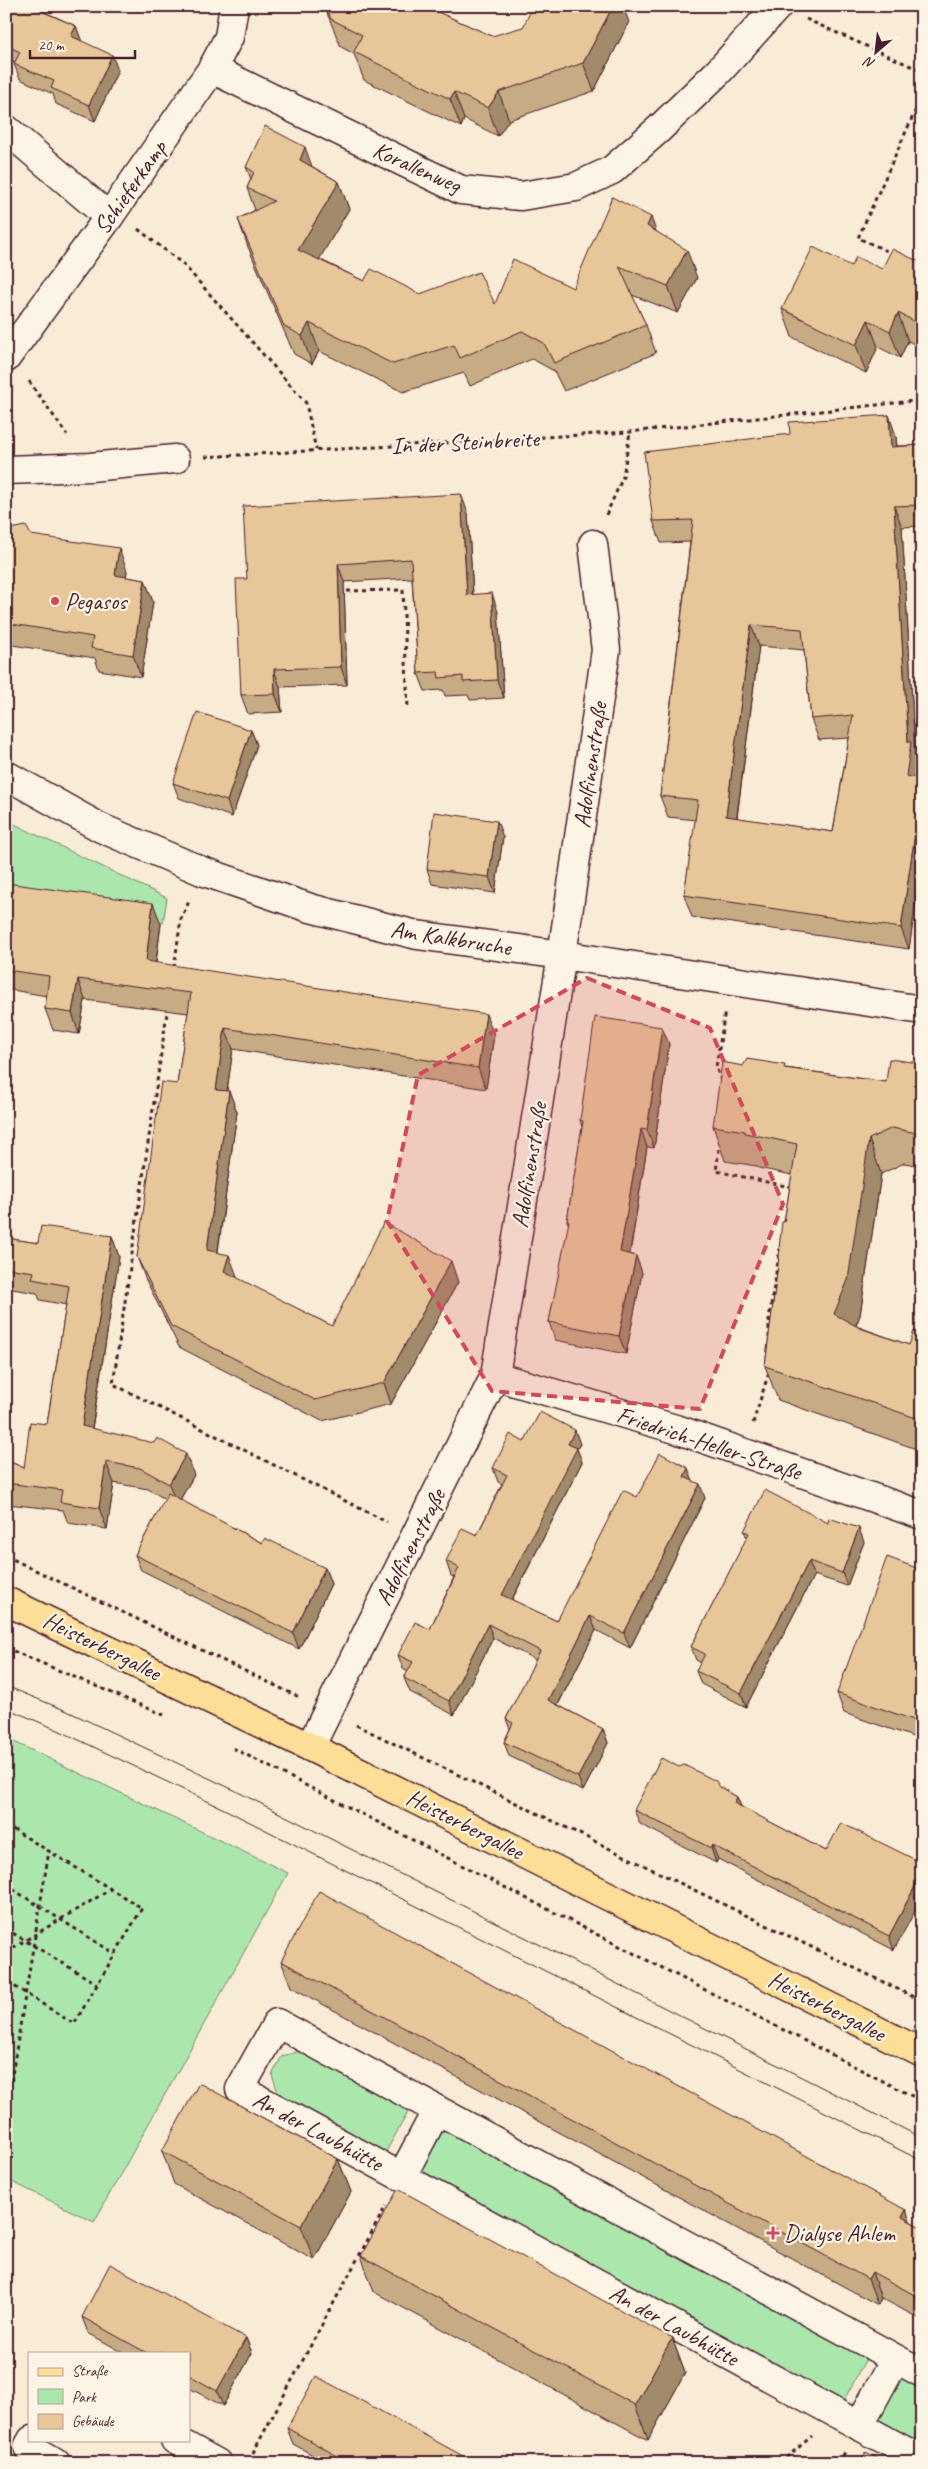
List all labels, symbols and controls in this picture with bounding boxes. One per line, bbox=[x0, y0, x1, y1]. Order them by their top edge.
scale bar bbox=[30, 28, 135, 60]
north arrow bbox=[850, 28, 900, 78]
text: 20 m bbox=[38, 36, 65, 55]
text: N bbox=[860, 52, 878, 73]
street label: Schieferkamp bbox=[87, 133, 174, 240]
street label: Korallenweg bbox=[368, 134, 467, 200]
street label: In der Steinbreite bbox=[390, 423, 542, 461]
place label: Pegasos bbox=[65, 586, 128, 616]
marker: Pegasos bbox=[49, 595, 61, 607]
street label: Adolfinenstraße bbox=[566, 698, 614, 830]
street label: Am Kalkbruche bbox=[389, 914, 515, 963]
street label: Adolfinenstraße bbox=[504, 1098, 554, 1230]
street label: Friedrich-Heller-Straße bbox=[613, 1399, 807, 1488]
street label: Adolfinenstraße bbox=[368, 1482, 453, 1610]
street label: Heisterbergallee bbox=[38, 1605, 168, 1688]
street label: Heisterbergallee bbox=[402, 1782, 530, 1867]
street label: Heisterbergallee bbox=[764, 1964, 892, 2049]
street label: An der Laubhütte bbox=[248, 2084, 390, 2179]
place label: Dialyse Ahlem bbox=[784, 2218, 895, 2248]
marker: Dialyse Ahlem bbox=[766, 2226, 780, 2240]
street label: An der Laubhütte bbox=[604, 2277, 746, 2374]
legend bbox=[28, 2352, 190, 2442]
text: Straße bbox=[72, 2362, 108, 2381]
text: Park bbox=[72, 2388, 97, 2407]
text: Gebäude bbox=[72, 2412, 115, 2431]

